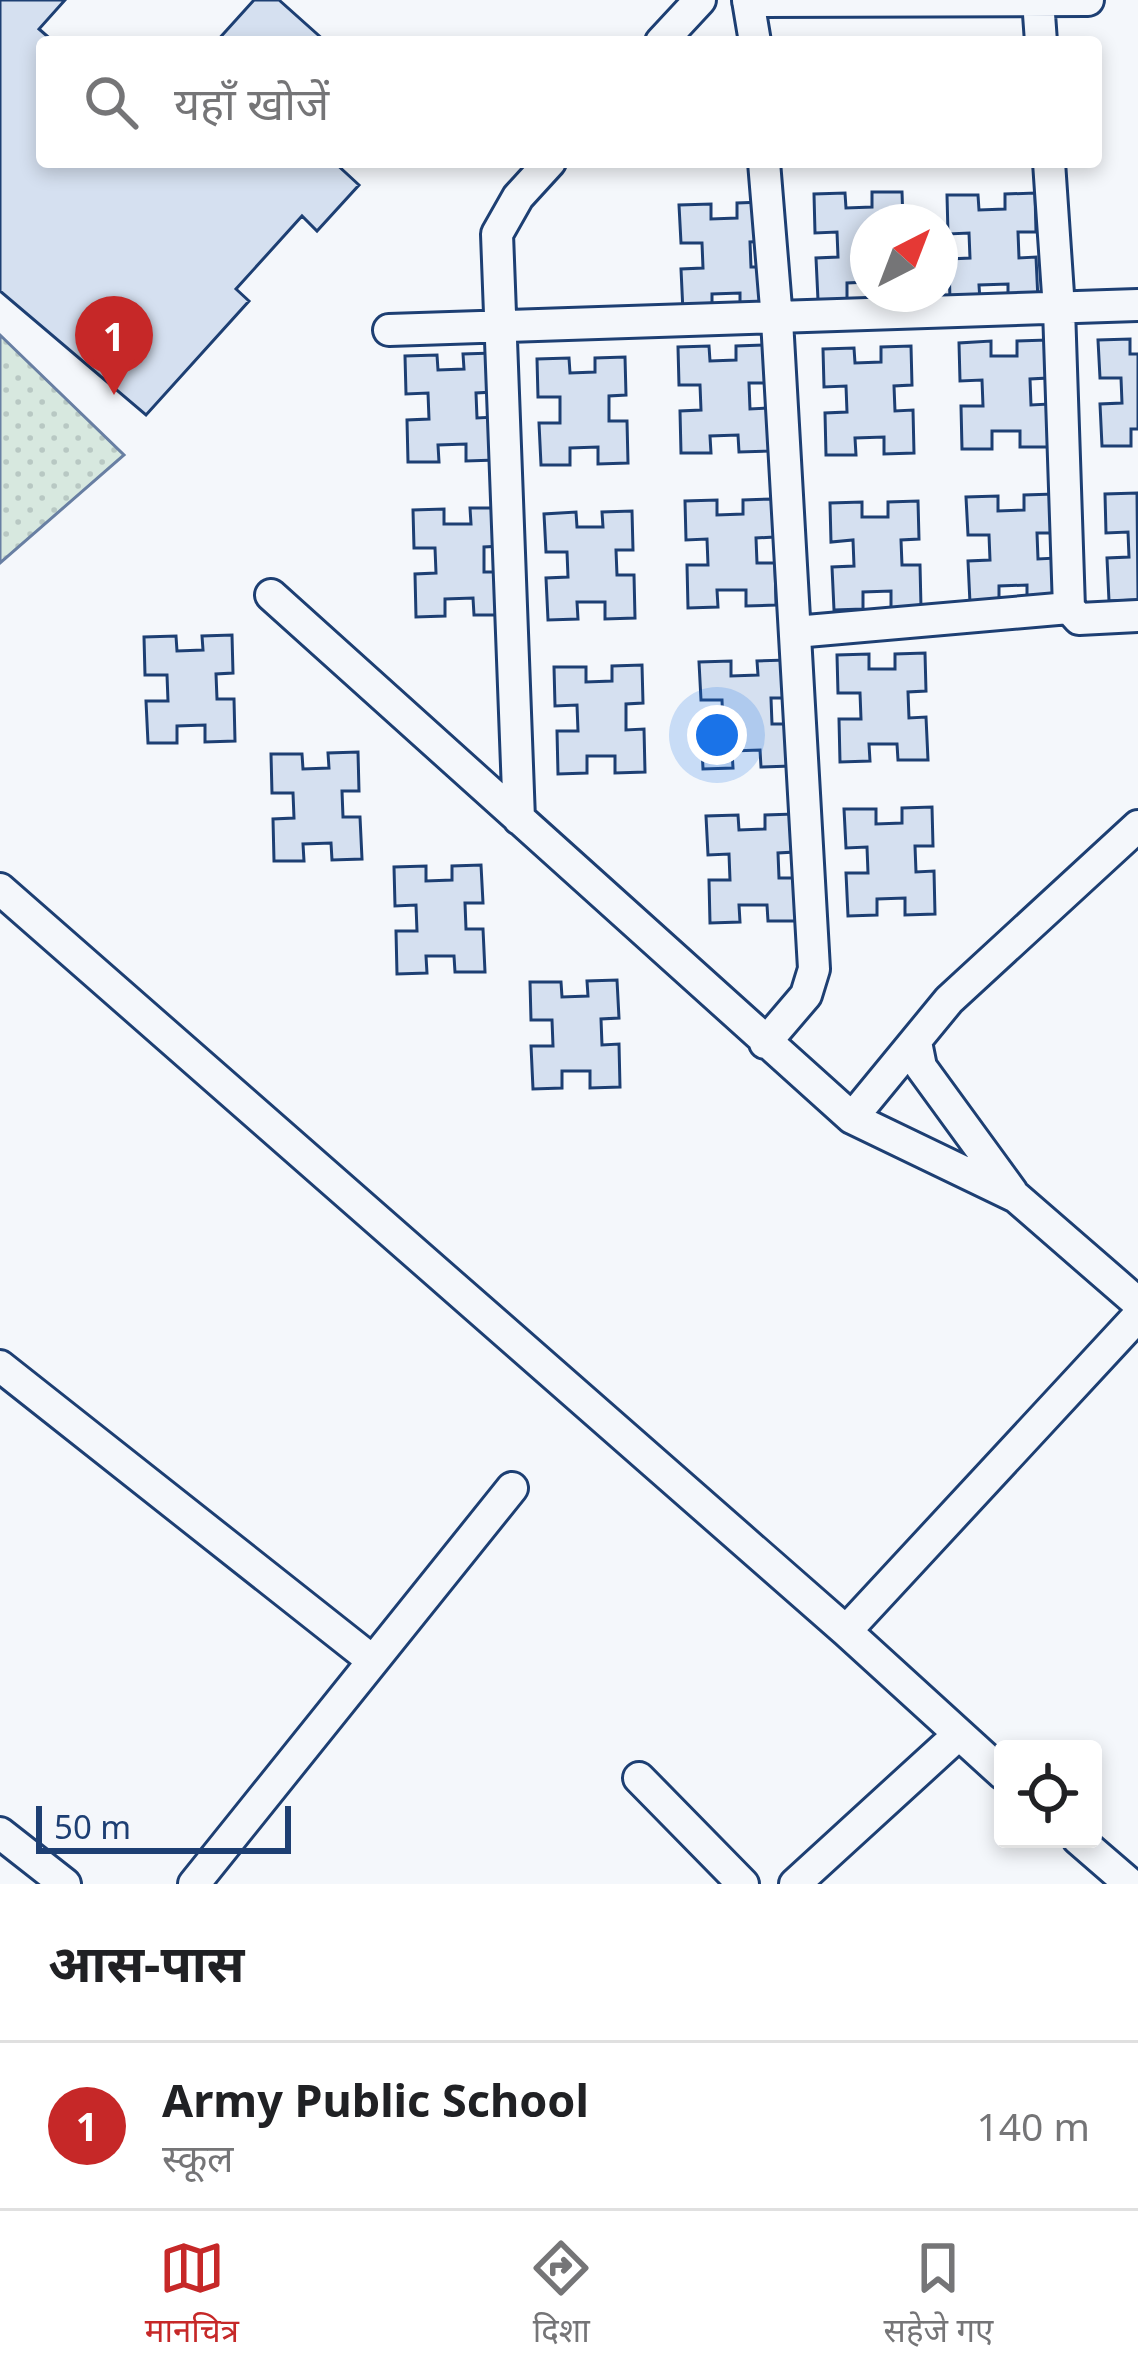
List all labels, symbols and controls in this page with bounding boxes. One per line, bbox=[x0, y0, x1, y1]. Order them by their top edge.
search box bbox=[36, 36, 1102, 168]
icon: search bbox=[78, 69, 144, 135]
text: यहाँ खोजें bbox=[174, 72, 329, 133]
north arrow bbox=[850, 204, 958, 312]
pin: 1 bbox=[75, 296, 153, 395]
your location bbox=[687, 705, 747, 765]
map controls bbox=[994, 1740, 1102, 1848]
button: locate bbox=[994, 1740, 1102, 1848]
scale bar bbox=[36, 1800, 291, 1853]
text: 50 m bbox=[54, 1804, 131, 1849]
text: आस-पास bbox=[48, 1927, 244, 1997]
text: Army Public School bbox=[162, 2069, 589, 2130]
text: 1 bbox=[76, 2099, 98, 2152]
text: 140 m bbox=[976, 2099, 1090, 2152]
text: स्कूल bbox=[162, 2130, 234, 2183]
tab: मानचित्र bbox=[145, 2235, 239, 2352]
tab: दिशा bbox=[528, 2235, 594, 2352]
tab: सहेजे गए bbox=[884, 2235, 993, 2352]

